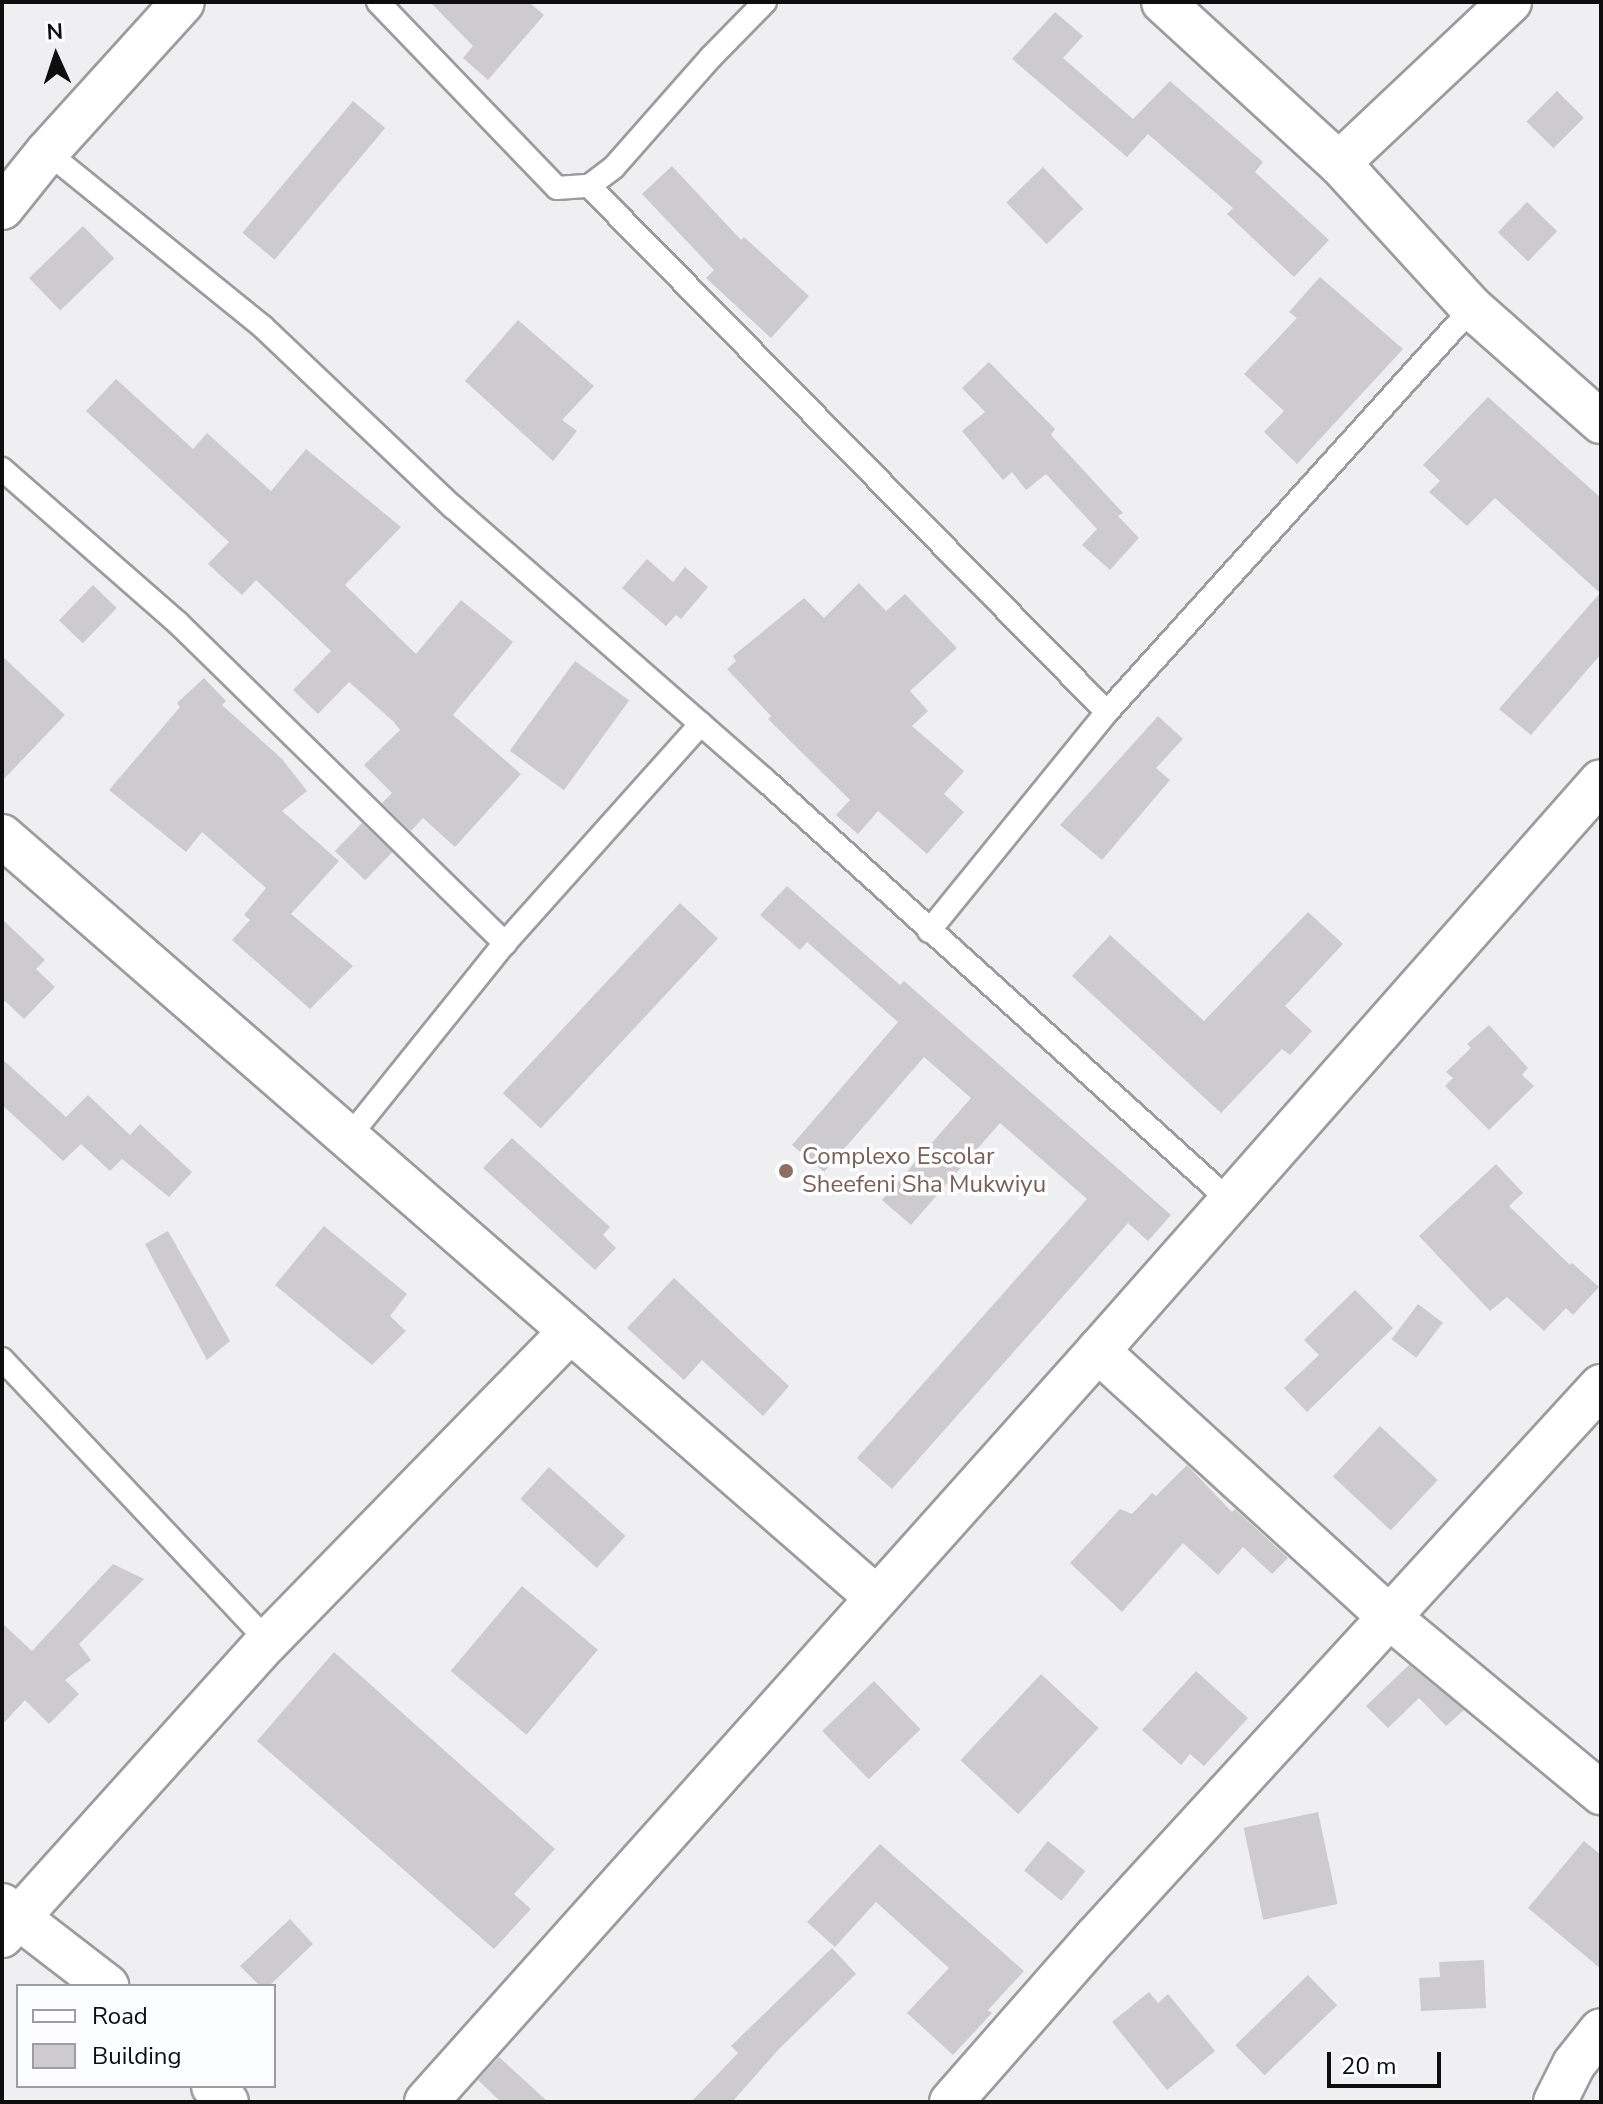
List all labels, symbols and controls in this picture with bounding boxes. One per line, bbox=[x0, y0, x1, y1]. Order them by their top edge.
north arrow bbox=[16, 16, 96, 96]
text: N bbox=[46, 17, 64, 47]
place label: Complexo Escolar Sheefeni Sha Mukwiyu bbox=[802, 1143, 1046, 1199]
marker: Complexo Escolar Sheefeni Sha Mukwiyu bbox=[777, 1162, 795, 1180]
legend bbox=[16, 1984, 276, 2088]
text: Road bbox=[92, 2000, 148, 2032]
scale bar bbox=[1331, 2036, 1445, 2086]
text: Building bbox=[92, 2040, 182, 2072]
text: 20 m bbox=[1341, 2050, 1397, 2082]

